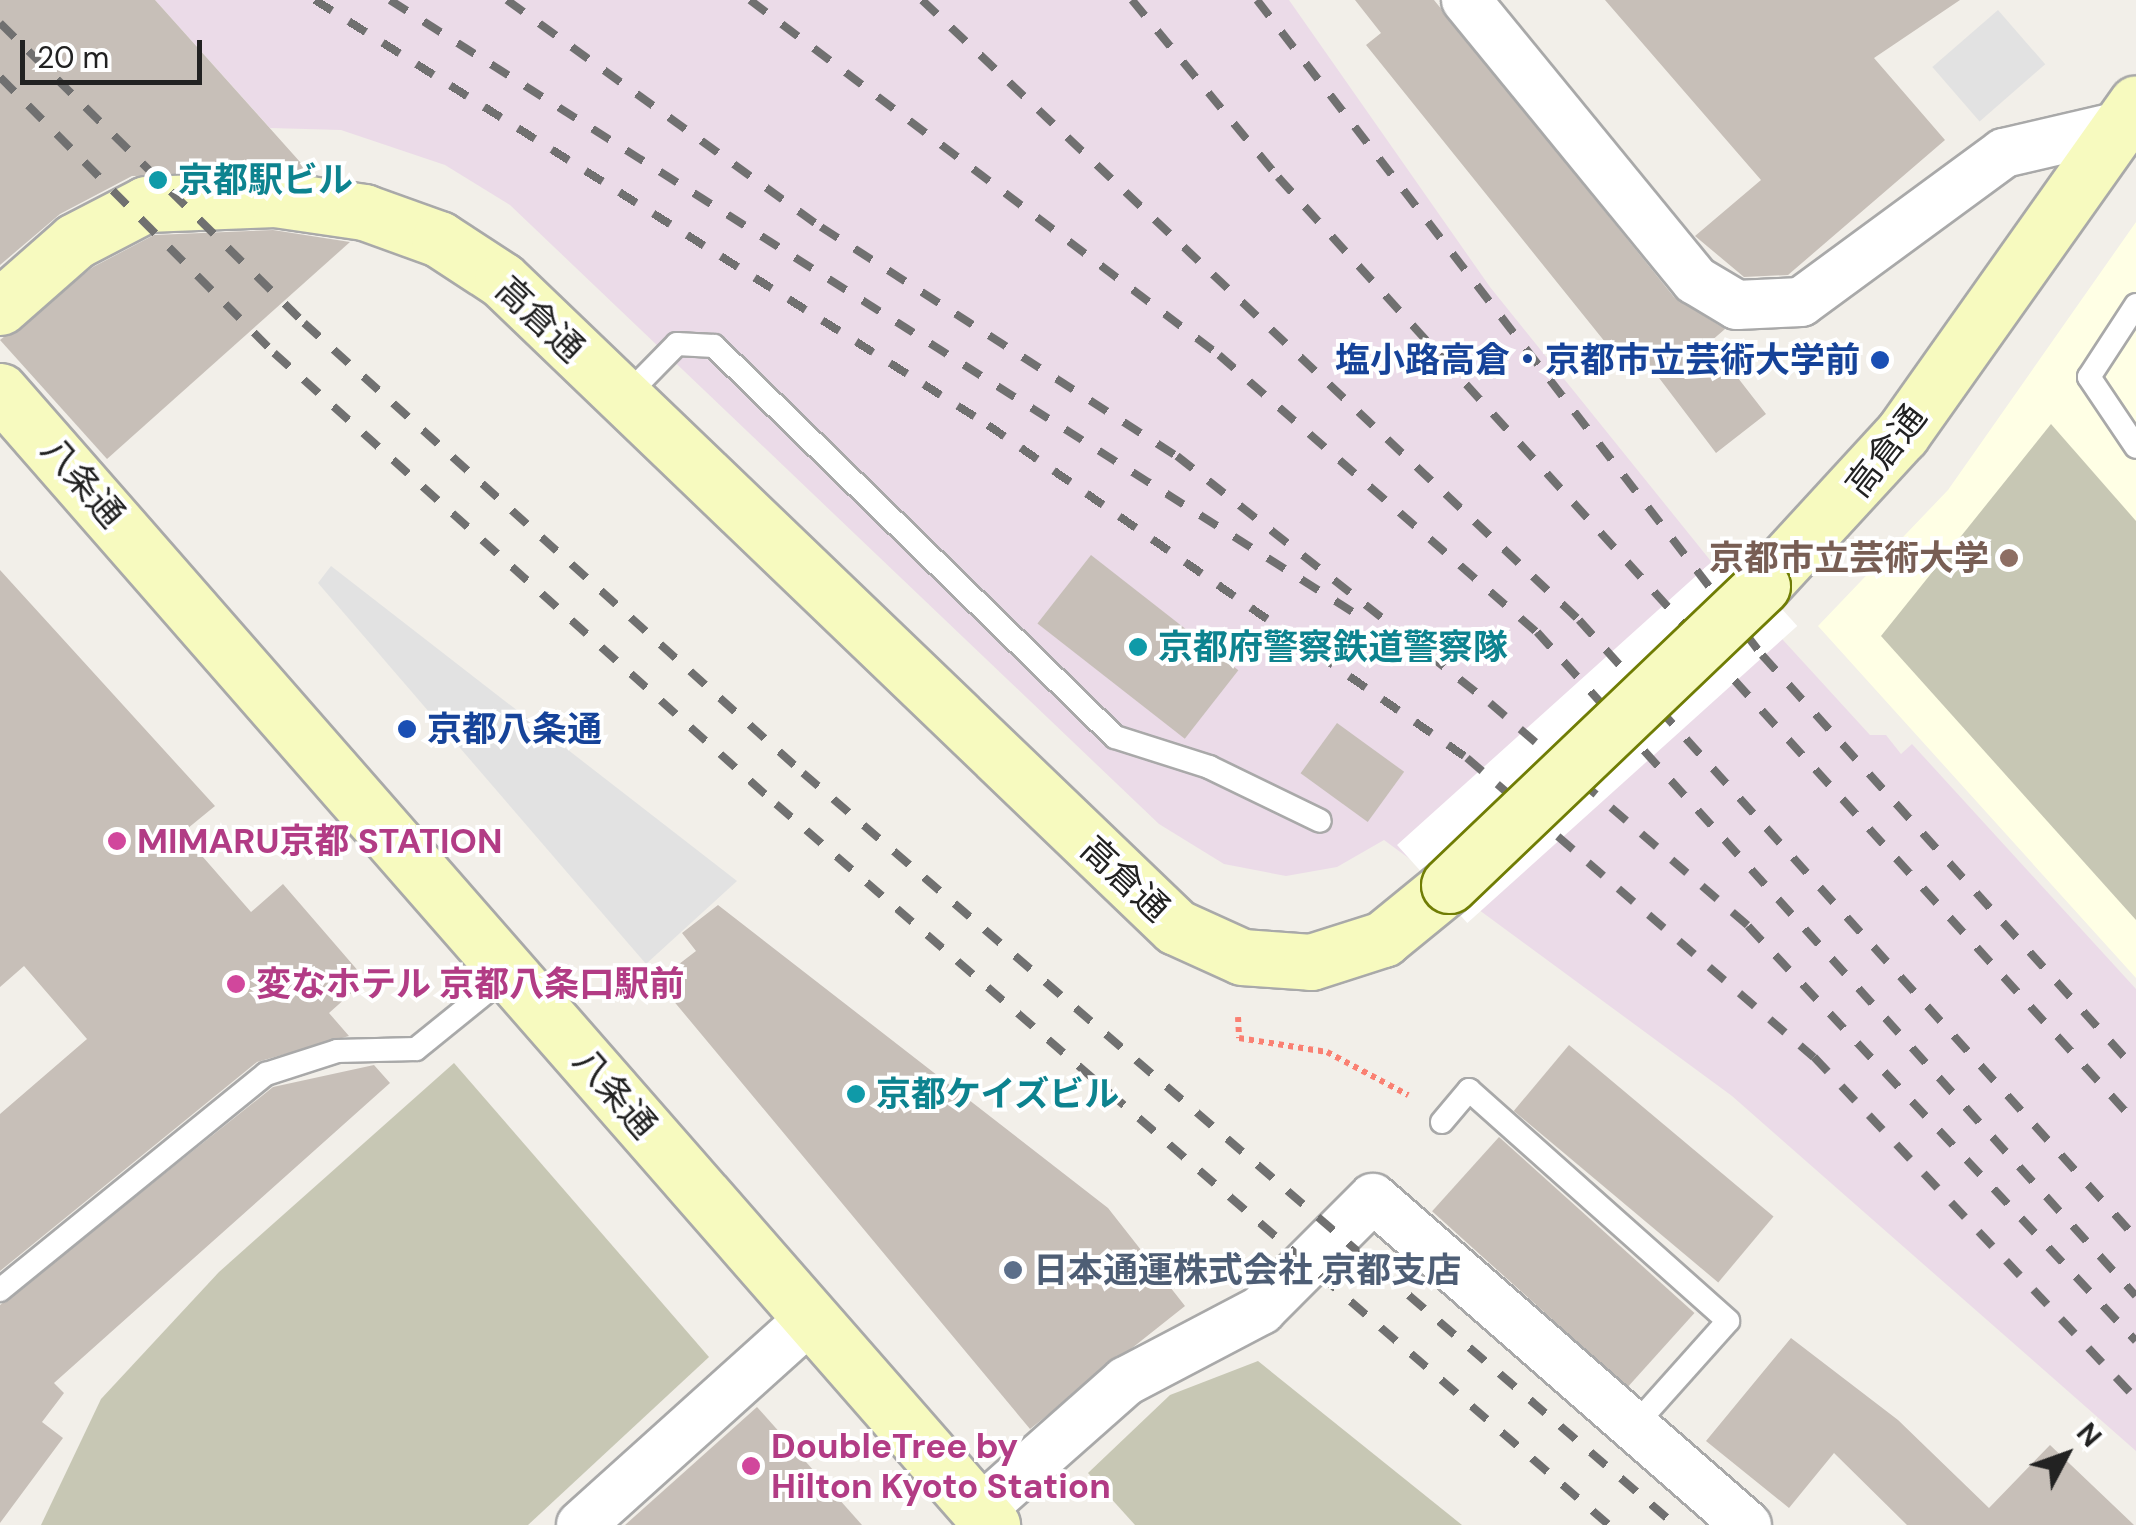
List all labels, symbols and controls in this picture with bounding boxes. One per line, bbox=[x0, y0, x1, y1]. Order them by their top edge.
scale bar bbox=[25, 20, 208, 82]
text: 20 m bbox=[37, 38, 109, 77]
place label: 京都駅ビル bbox=[178, 159, 353, 201]
marker: 京都駅ビル bbox=[147, 169, 169, 191]
street label: 高倉通 bbox=[487, 268, 593, 370]
place label: 塩小路高倉・京都市立芸術大学前 bbox=[1335, 339, 1860, 381]
marker: 塩小路高倉・京都市立芸術大学前 bbox=[1869, 349, 1891, 371]
street label: 高倉通 bbox=[1837, 397, 1935, 505]
street label: 八条通 bbox=[33, 429, 133, 535]
place label: 京都市立芸術大学 bbox=[1709, 537, 1989, 579]
marker: 京都市立芸術大学 bbox=[1998, 547, 2020, 569]
place label: 京都府警察鉄道警察隊 bbox=[1158, 626, 1508, 668]
marker: 京都府警察鉄道警察隊 bbox=[1127, 636, 1149, 658]
place label: 京都八条通 bbox=[427, 708, 602, 750]
marker: 京都八条通 bbox=[396, 718, 418, 740]
place label: MIMARU京都 STATION bbox=[137, 820, 502, 862]
street label: 高倉通 bbox=[1072, 828, 1178, 930]
marker: MIMARU京都 STATION bbox=[106, 830, 128, 852]
place label: 変なホテル 京都八条口駅前 bbox=[256, 963, 684, 1005]
marker: 変なホテル 京都八条口駅前 bbox=[225, 973, 247, 995]
street label: 八条通 bbox=[565, 1040, 665, 1146]
place label: 京都ケイズビル bbox=[876, 1073, 1121, 1115]
marker: 京都ケイズビル bbox=[845, 1083, 867, 1105]
place label: 日本通運株式会社 京都支店 bbox=[1033, 1249, 1461, 1291]
marker: 日本通運株式会社 京都支店 bbox=[1002, 1259, 1024, 1281]
north arrow bbox=[2016, 1405, 2116, 1505]
text: N bbox=[2068, 1415, 2110, 1455]
place label: DoubleTree by Hilton Kyoto Station bbox=[771, 1425, 1111, 1507]
marker: DoubleTree by Hilton Kyoto Station bbox=[740, 1455, 762, 1477]

